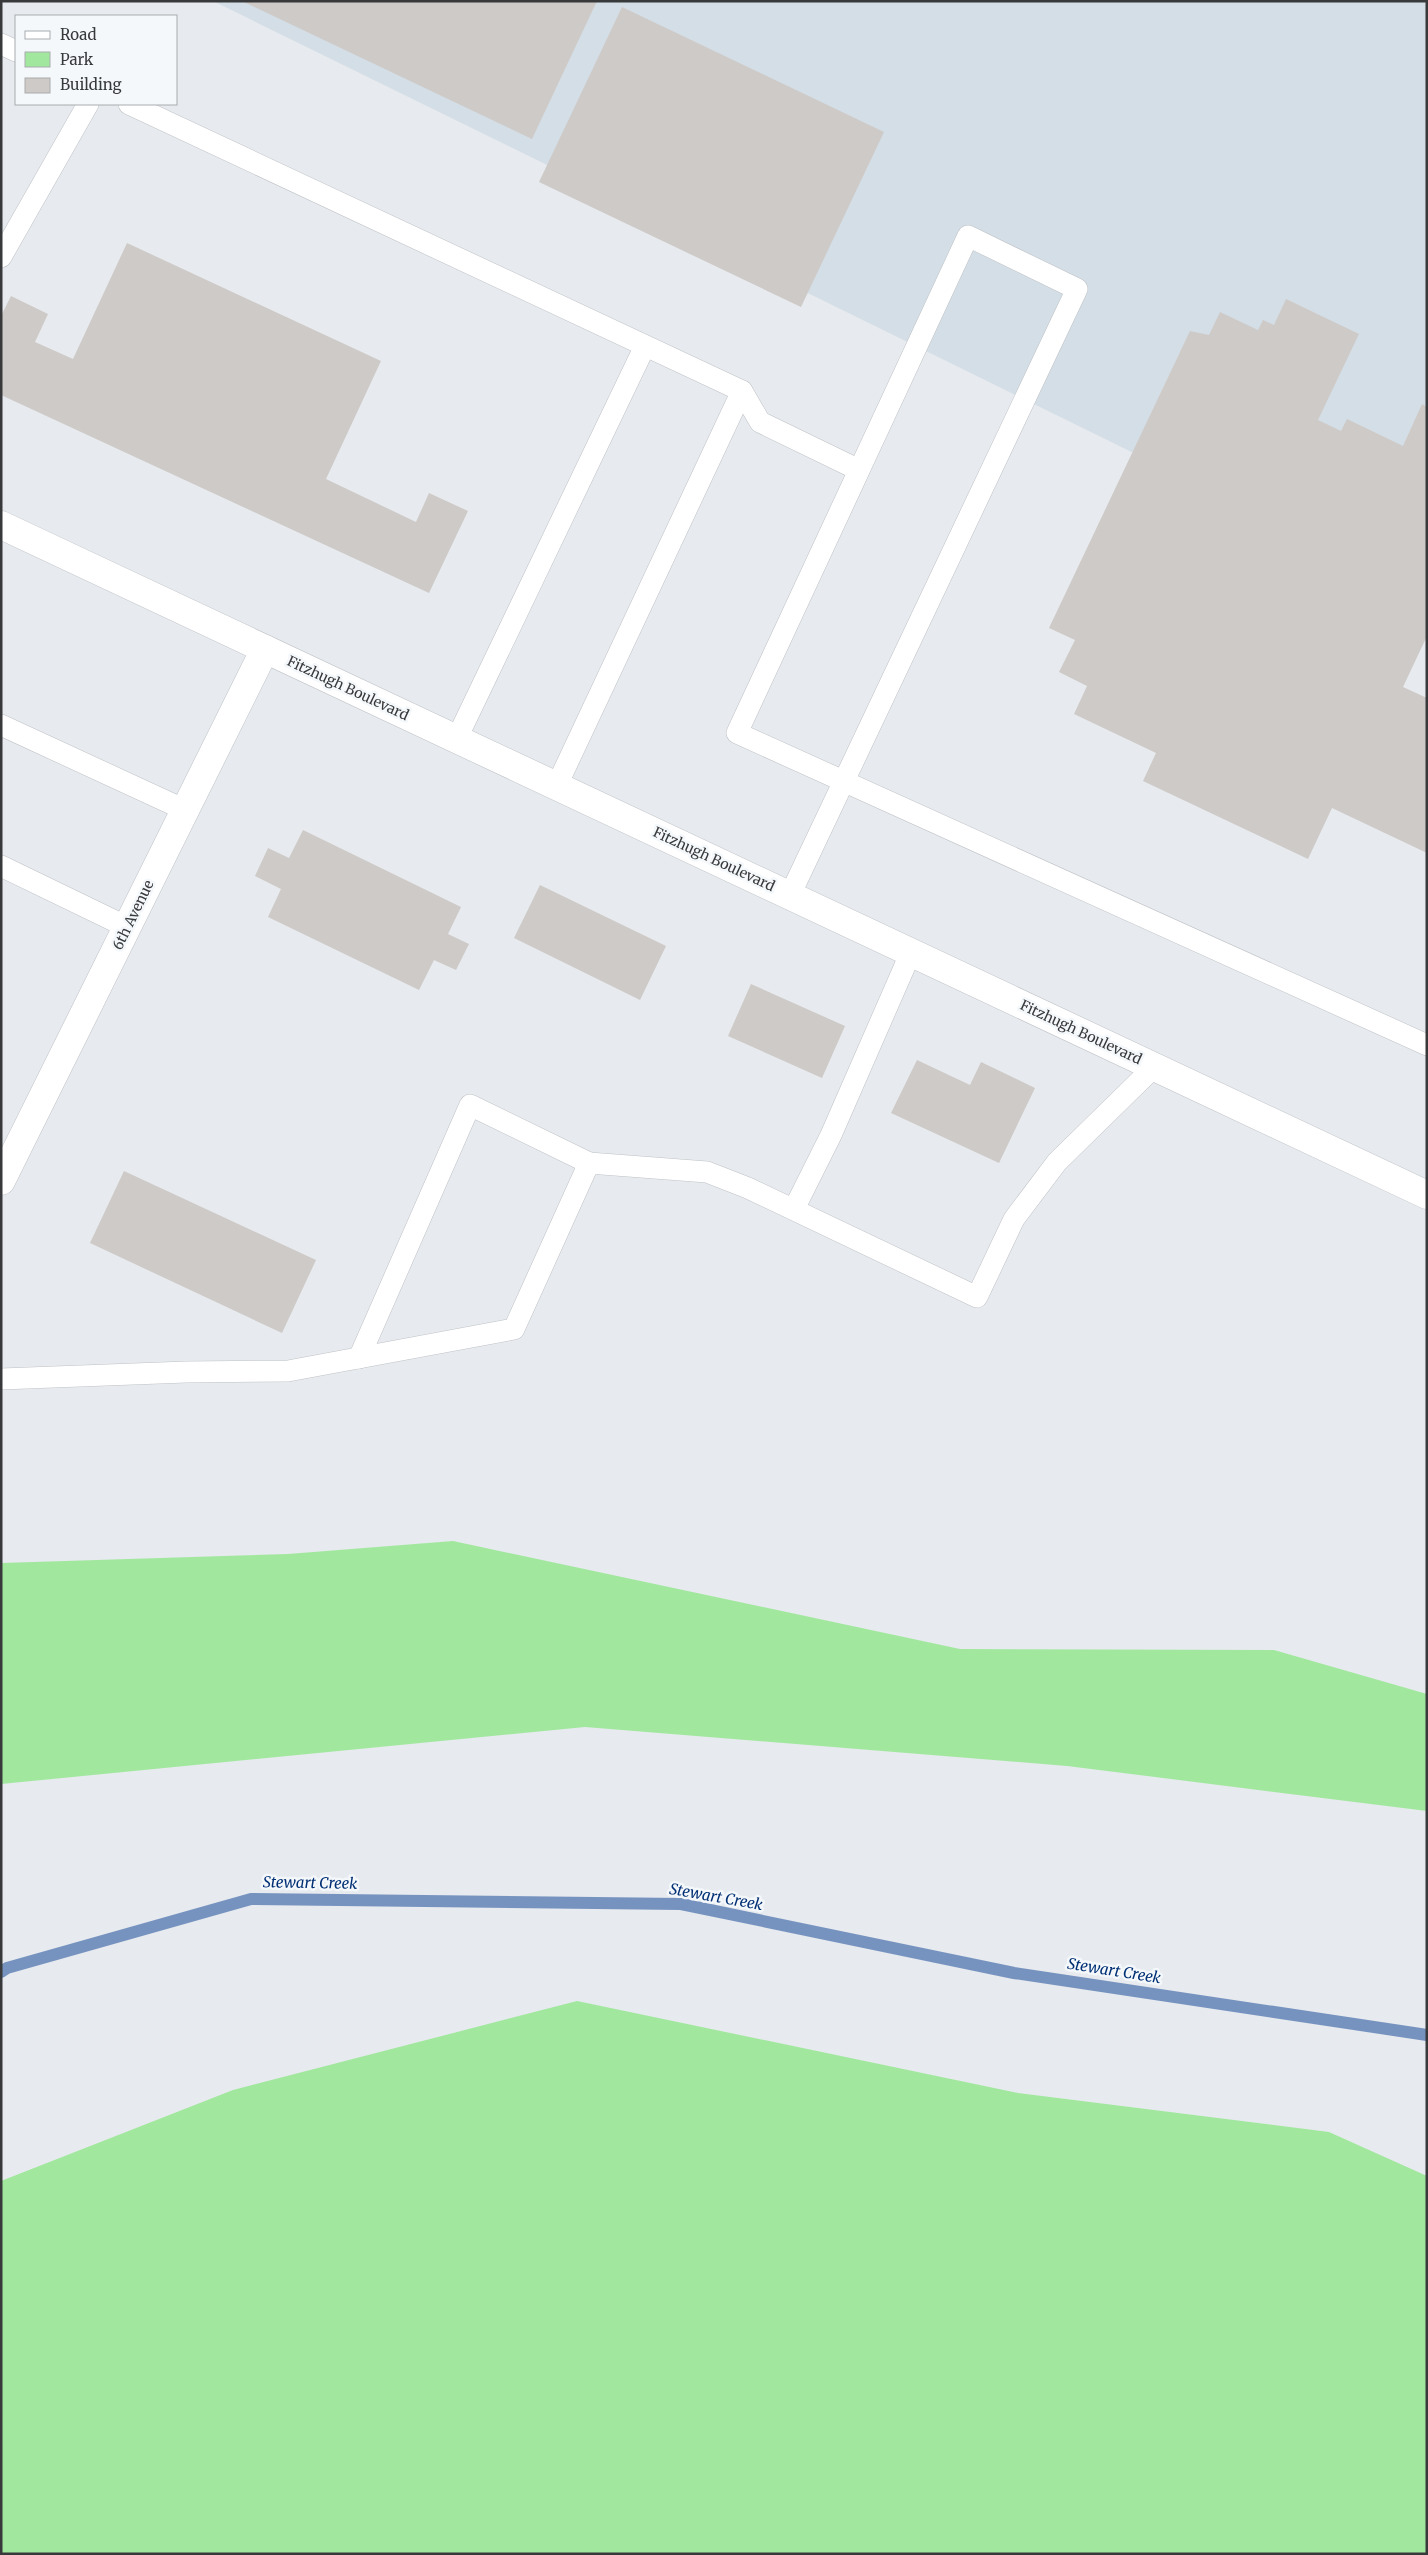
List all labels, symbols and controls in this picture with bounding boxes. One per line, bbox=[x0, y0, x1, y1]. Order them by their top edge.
legend bbox=[15, 15, 178, 105]
text: Road bbox=[60, 25, 96, 44]
text: Park bbox=[60, 50, 94, 69]
text: Building bbox=[60, 75, 122, 94]
street label: Fitzhugh Boulevard bbox=[284, 652, 412, 724]
street label: Fitzhugh Boulevard bbox=[650, 823, 778, 895]
street label: 6th Avenue bbox=[108, 877, 158, 953]
street label: Fitzhugh Boulevard bbox=[1017, 996, 1145, 1068]
water label: Stewart Creek bbox=[263, 1872, 358, 1893]
water label: Stewart Creek bbox=[668, 1879, 765, 1914]
water label: Stewart Creek bbox=[1066, 1954, 1163, 1987]

